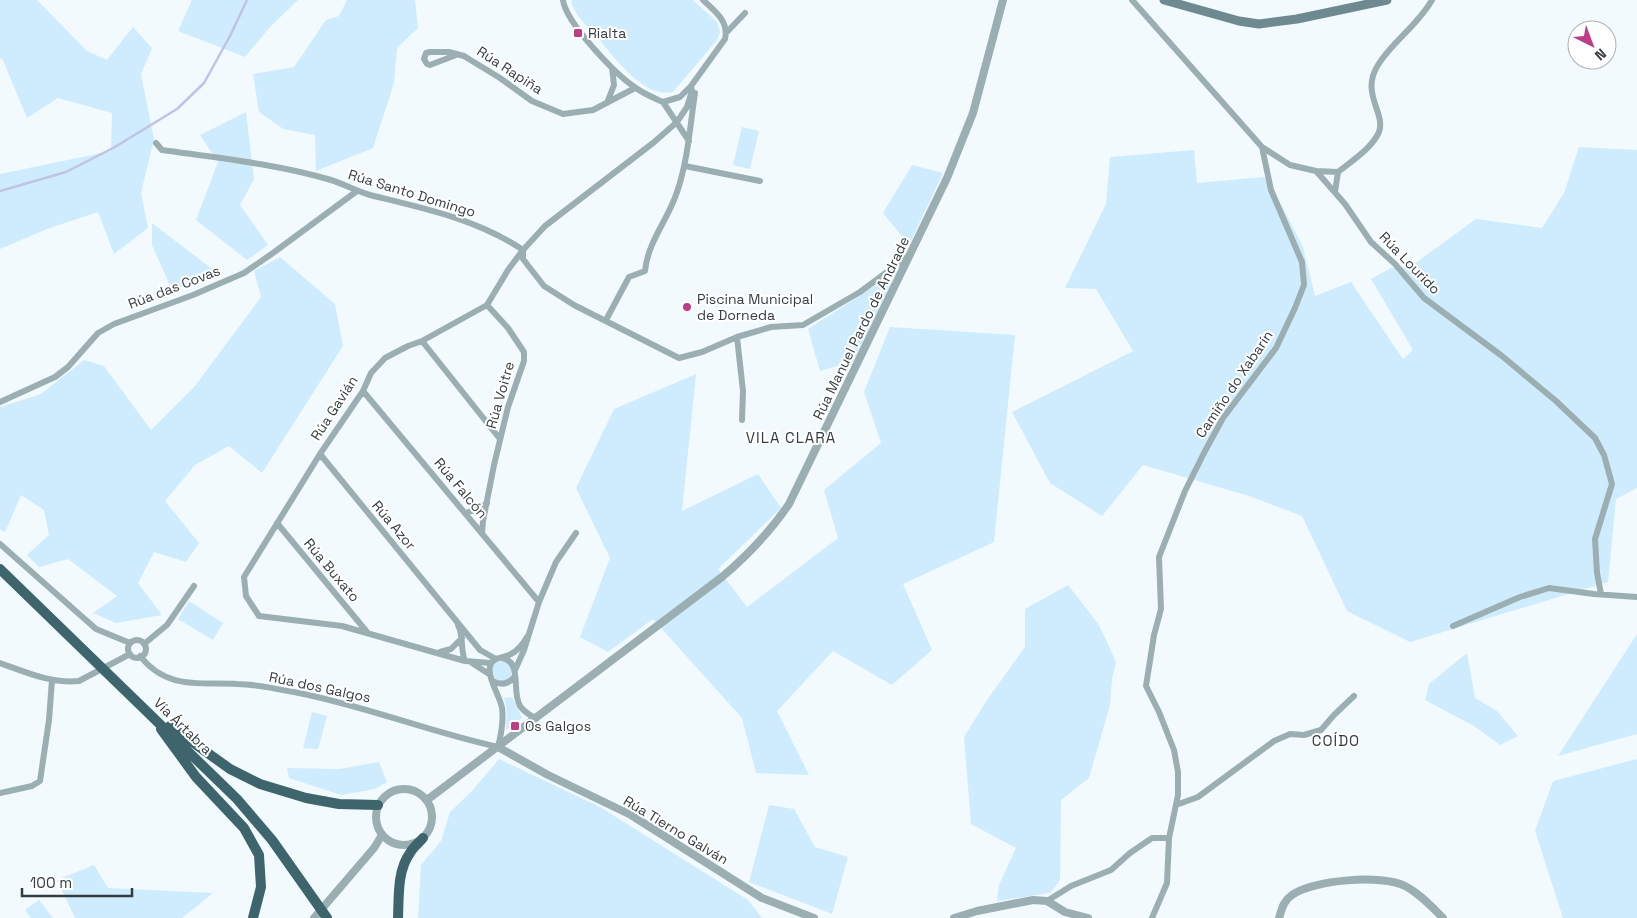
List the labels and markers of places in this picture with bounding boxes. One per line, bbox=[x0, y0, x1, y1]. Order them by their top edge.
place label: Rialta bbox=[588, 24, 626, 42]
marker: Rialta bbox=[572, 27, 584, 39]
place label: Piscina Municipal de Dorneda bbox=[697, 290, 813, 324]
marker: Piscina Municipal de Dorneda bbox=[681, 301, 693, 313]
place label: Os Galgos bbox=[525, 717, 591, 735]
marker: Os Galgos bbox=[509, 720, 521, 732]

